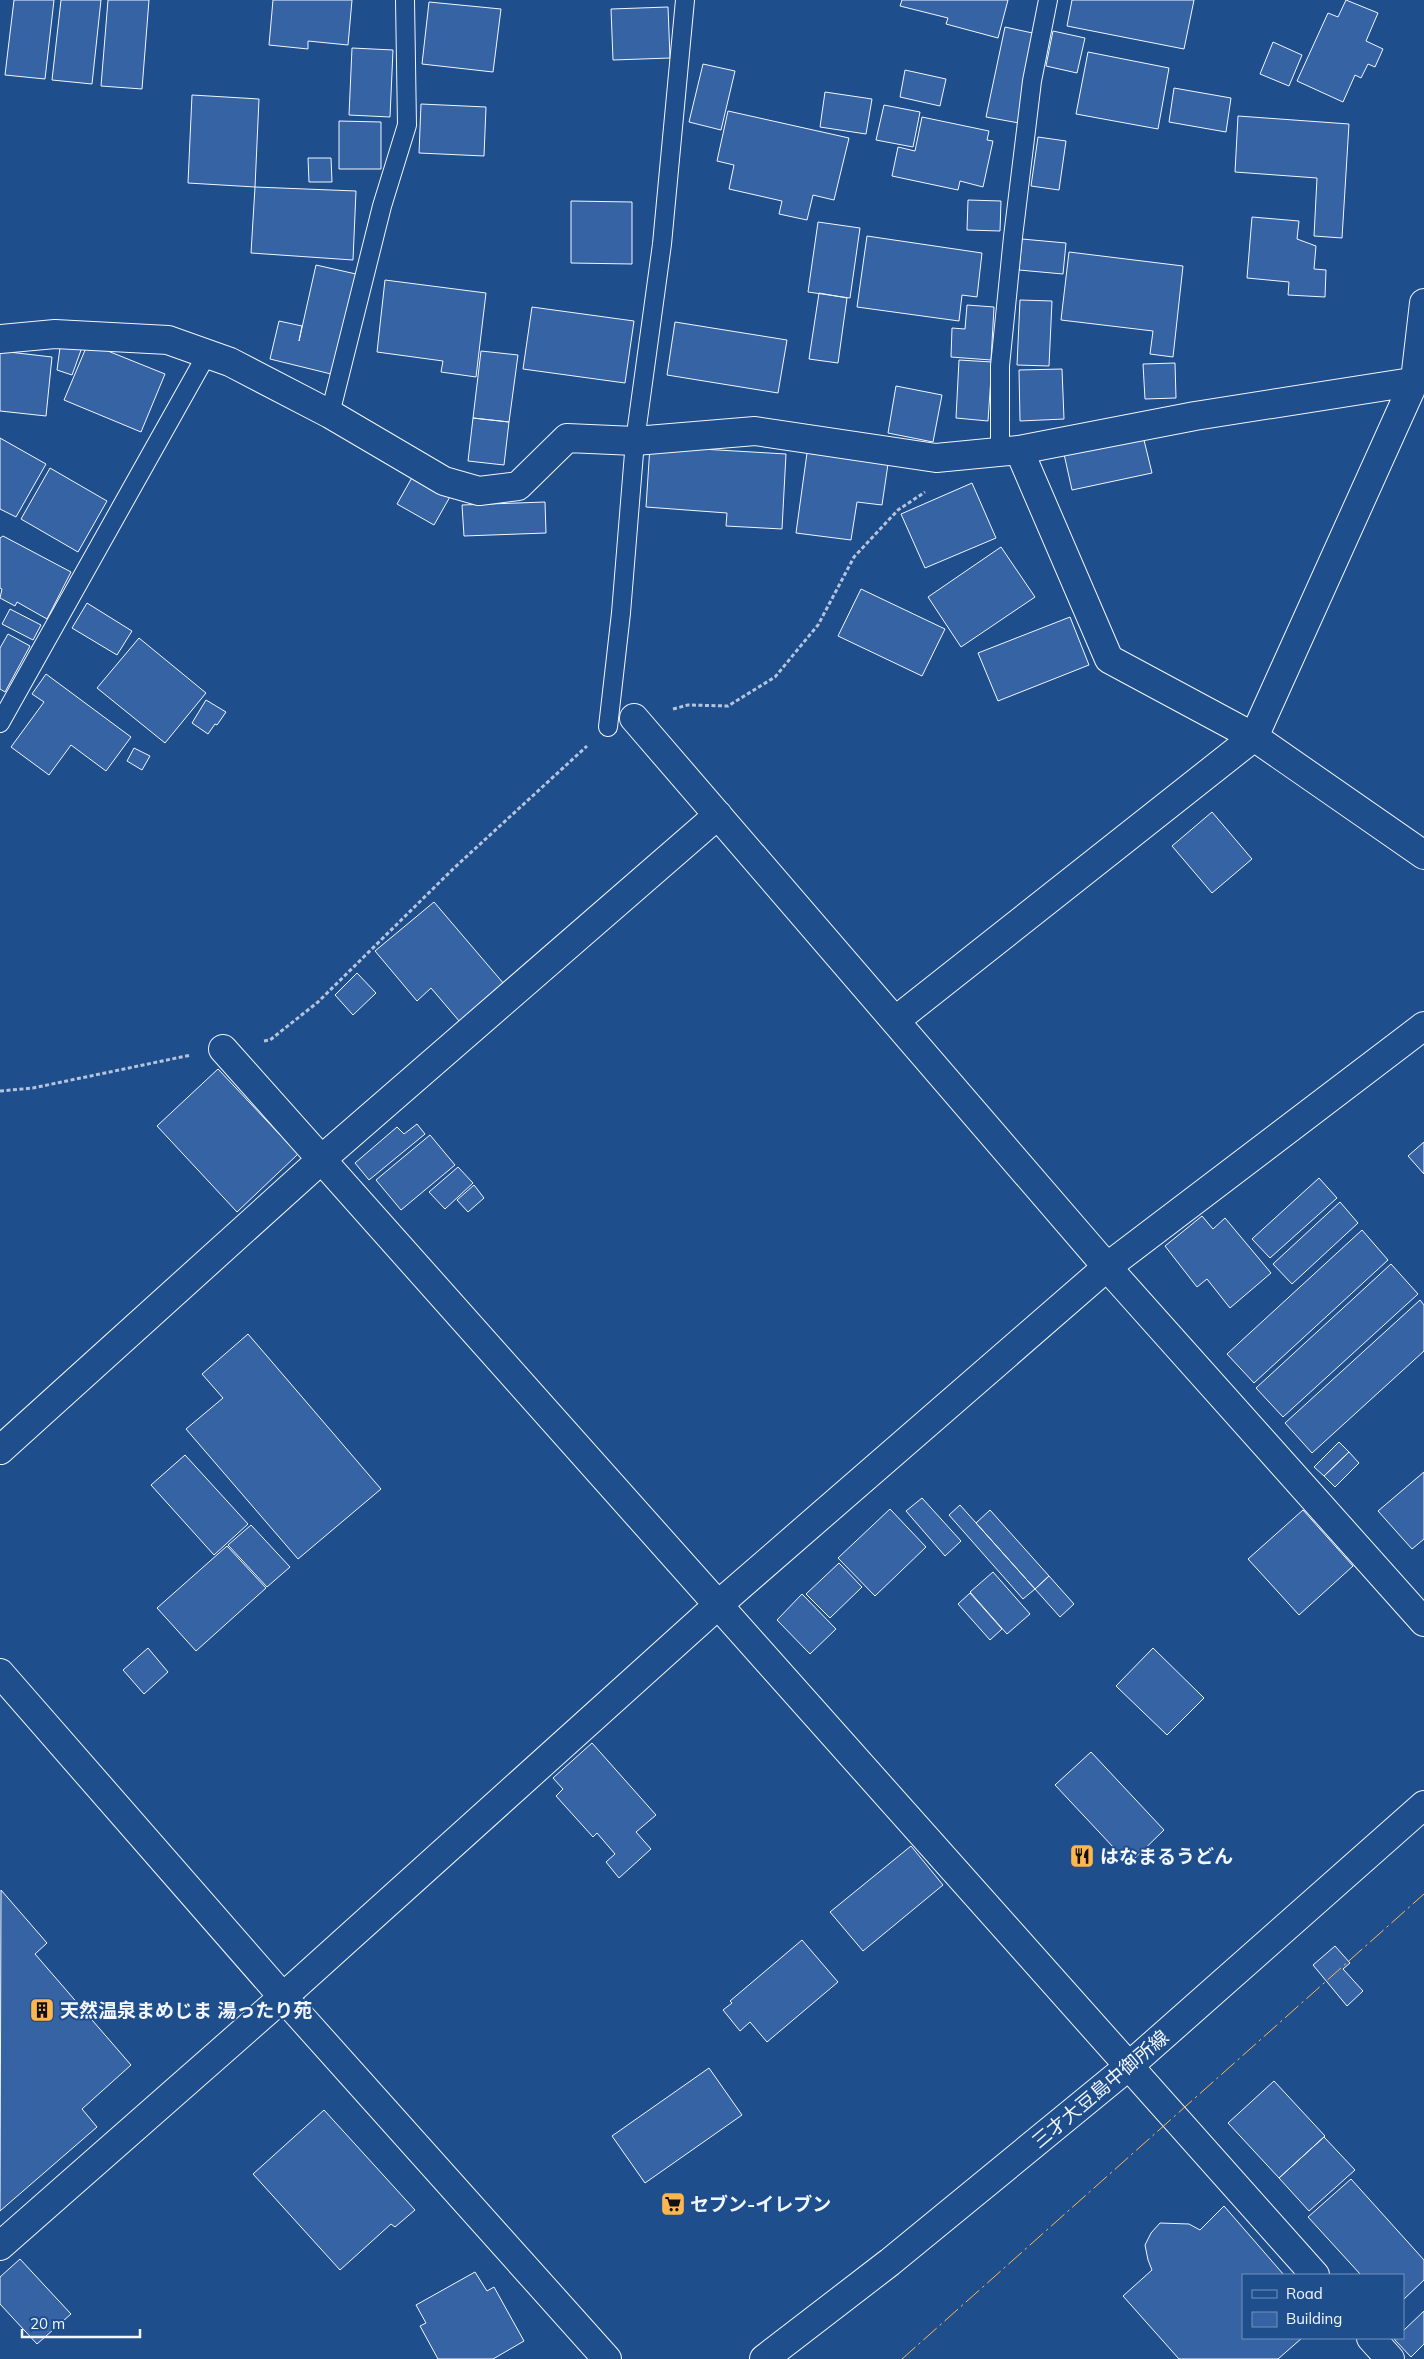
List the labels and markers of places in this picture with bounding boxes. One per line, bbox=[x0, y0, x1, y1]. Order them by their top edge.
restaurant icon: はなまるうどん bbox=[1069, 1843, 1095, 1869]
place label: はなまるうどん bbox=[1100, 1844, 1233, 1868]
building icon: 天然温泉まめじま 湯ったり苑 bbox=[29, 1997, 55, 2023]
place label: 天然温泉まめじま 湯ったり苑 bbox=[60, 1998, 312, 2022]
supermarket icon: セブン-イレブン bbox=[660, 2191, 686, 2217]
place label: セブン-イレブン bbox=[690, 2192, 831, 2216]

